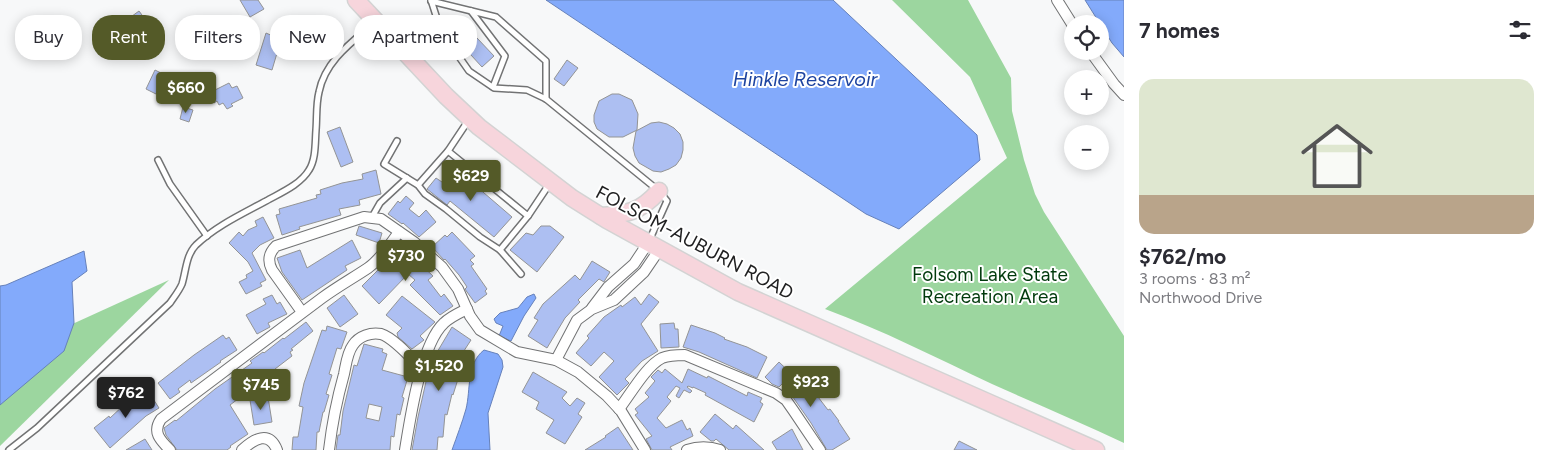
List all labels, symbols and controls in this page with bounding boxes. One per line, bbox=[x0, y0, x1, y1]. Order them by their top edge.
chip: Buy bbox=[15, 15, 82, 60]
chip: Rent bbox=[92, 15, 165, 60]
chip: Filters bbox=[175, 15, 260, 60]
chip: New bbox=[270, 15, 344, 60]
chip: Apartment bbox=[354, 15, 477, 60]
map controls bbox=[1064, 15, 1109, 170]
button: locate bbox=[1064, 15, 1109, 60]
icon: filters bbox=[1506, 16, 1534, 44]
text: 7 homes bbox=[1139, 18, 1220, 43]
water label: Hinkle Reservoir bbox=[733, 67, 879, 91]
button: + bbox=[1064, 70, 1109, 115]
pin: $660 bbox=[156, 72, 216, 114]
text: $660 bbox=[167, 78, 205, 97]
icon: home bbox=[1292, 111, 1382, 201]
button: − bbox=[1064, 125, 1109, 170]
pin: $629 bbox=[441, 160, 501, 202]
text: $629 bbox=[453, 166, 489, 185]
street label: FOLSOM-AUBURN ROAD bbox=[592, 181, 798, 304]
pin: $730 bbox=[376, 240, 436, 282]
text: $762/mo bbox=[1139, 244, 1226, 269]
text: $730 bbox=[387, 246, 425, 265]
park label: Folsom Lake State Recreation Area bbox=[912, 263, 1068, 308]
text: 3 rooms · 83 m² bbox=[1139, 269, 1251, 288]
text: Northwood Drive bbox=[1139, 288, 1262, 307]
pin: $1,520 bbox=[398, 350, 480, 392]
text: $1,520 bbox=[415, 356, 463, 375]
pin: $923 bbox=[781, 366, 841, 408]
pin: $745 bbox=[231, 368, 291, 411]
text: $923 bbox=[793, 372, 829, 391]
text: $745 bbox=[242, 375, 280, 394]
pin: $762 bbox=[96, 376, 156, 419]
text: $762 bbox=[108, 383, 144, 402]

